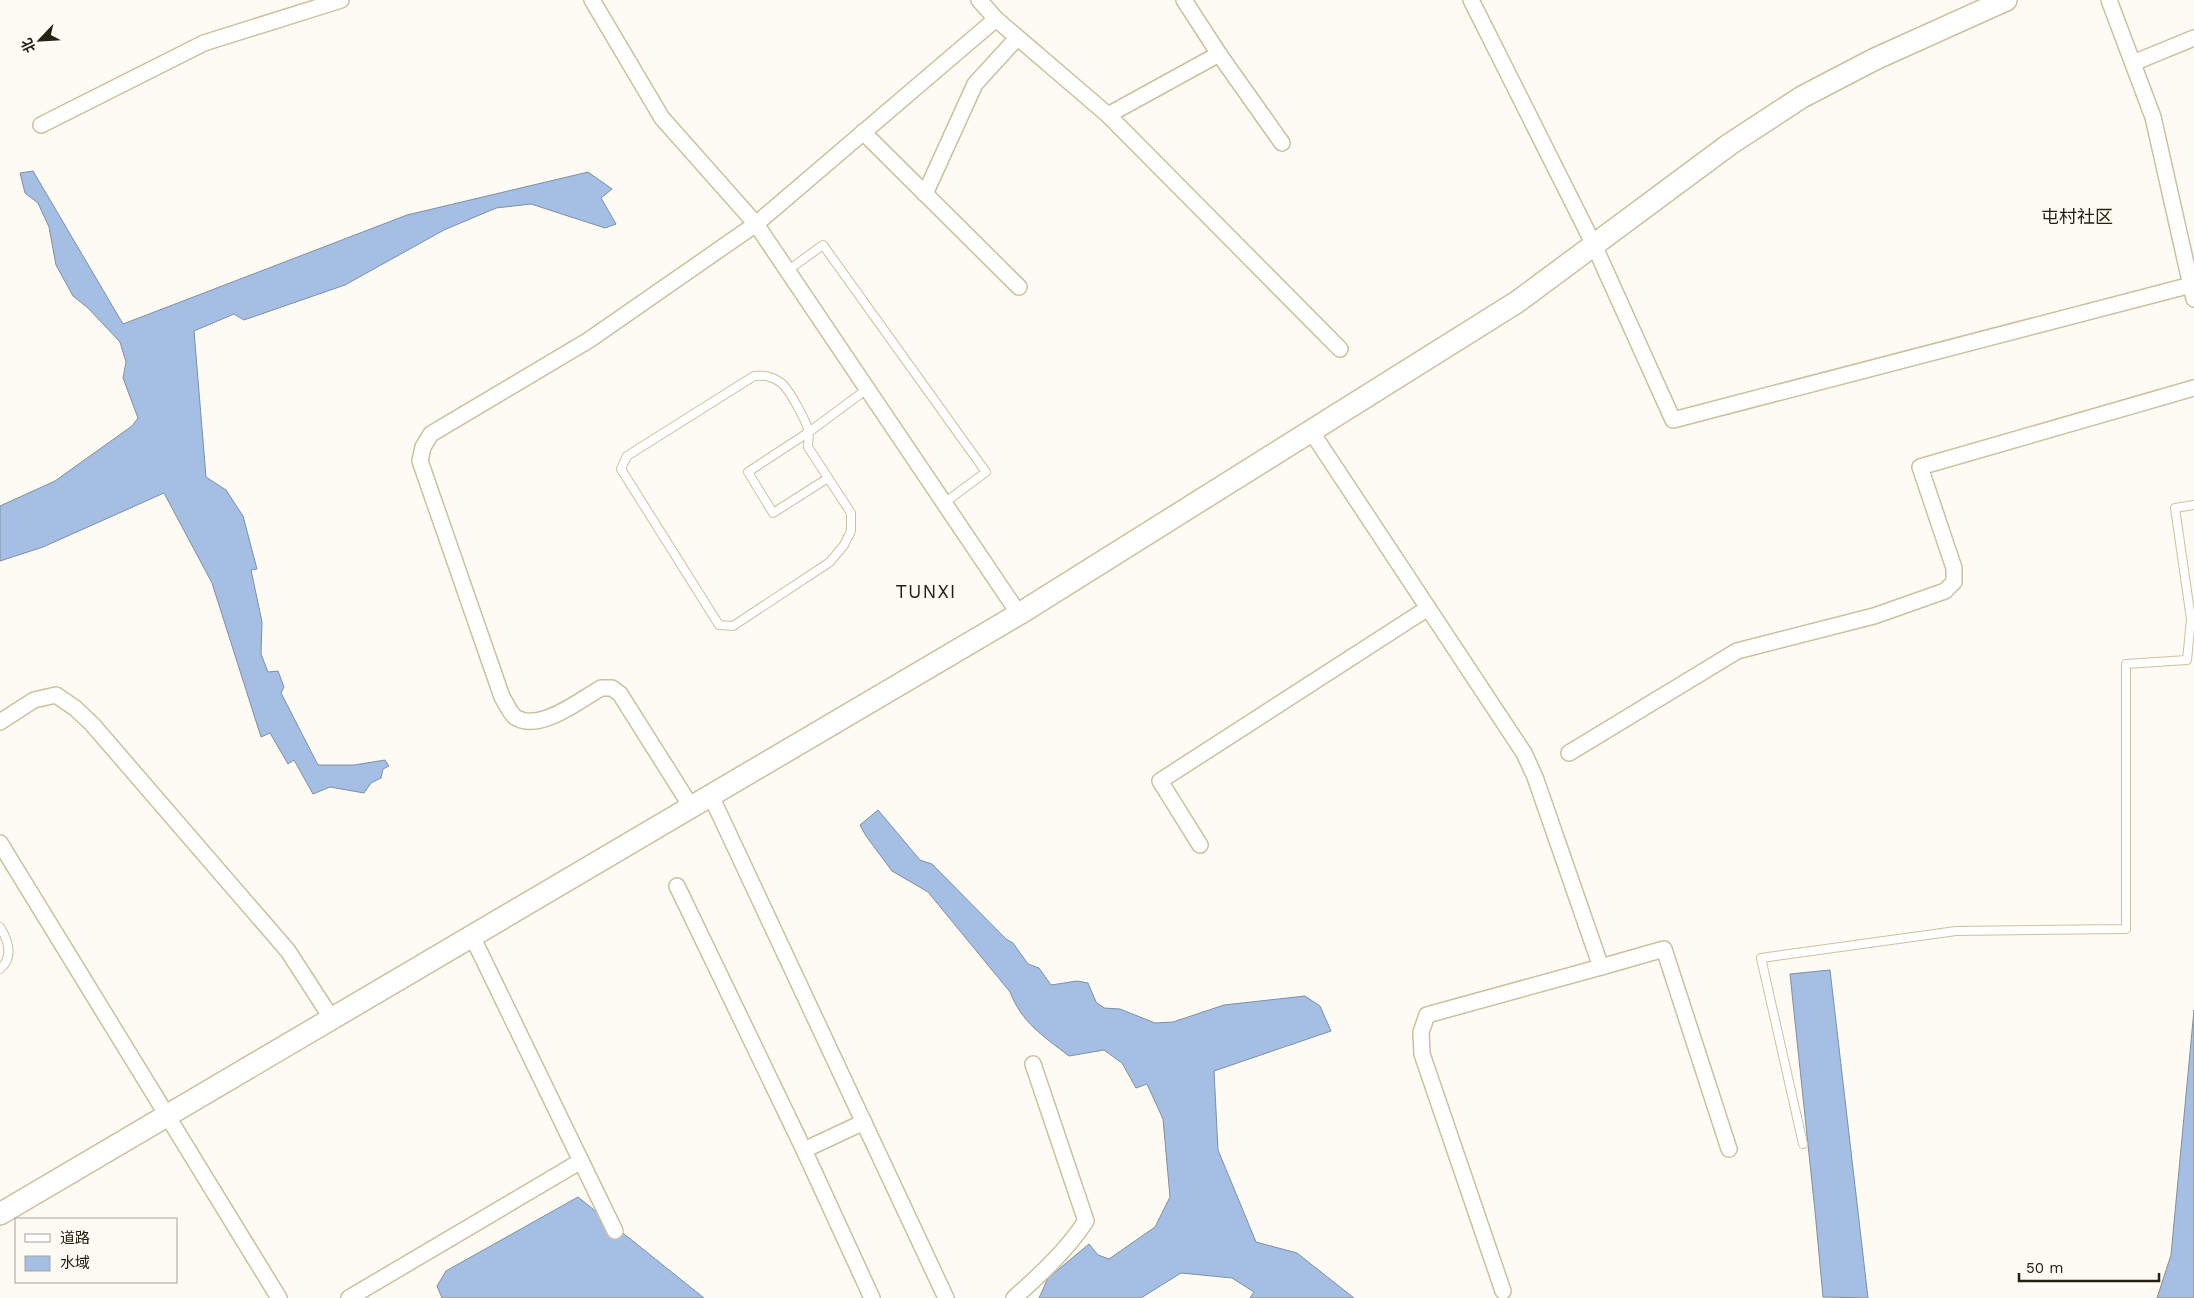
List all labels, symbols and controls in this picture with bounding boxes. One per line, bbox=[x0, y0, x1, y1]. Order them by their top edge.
north arrow bbox=[15, 15, 65, 65]
text: 北 bbox=[18, 36, 38, 55]
district label: 屯村社区 bbox=[2041, 206, 2113, 227]
district label: TUNXI bbox=[896, 580, 956, 603]
legend bbox=[15, 1218, 178, 1283]
text: 道路 bbox=[60, 1229, 90, 1247]
scale bar bbox=[2019, 1250, 2159, 1282]
text: 水域 bbox=[60, 1254, 90, 1272]
text: 50 m bbox=[2026, 1259, 2063, 1277]

